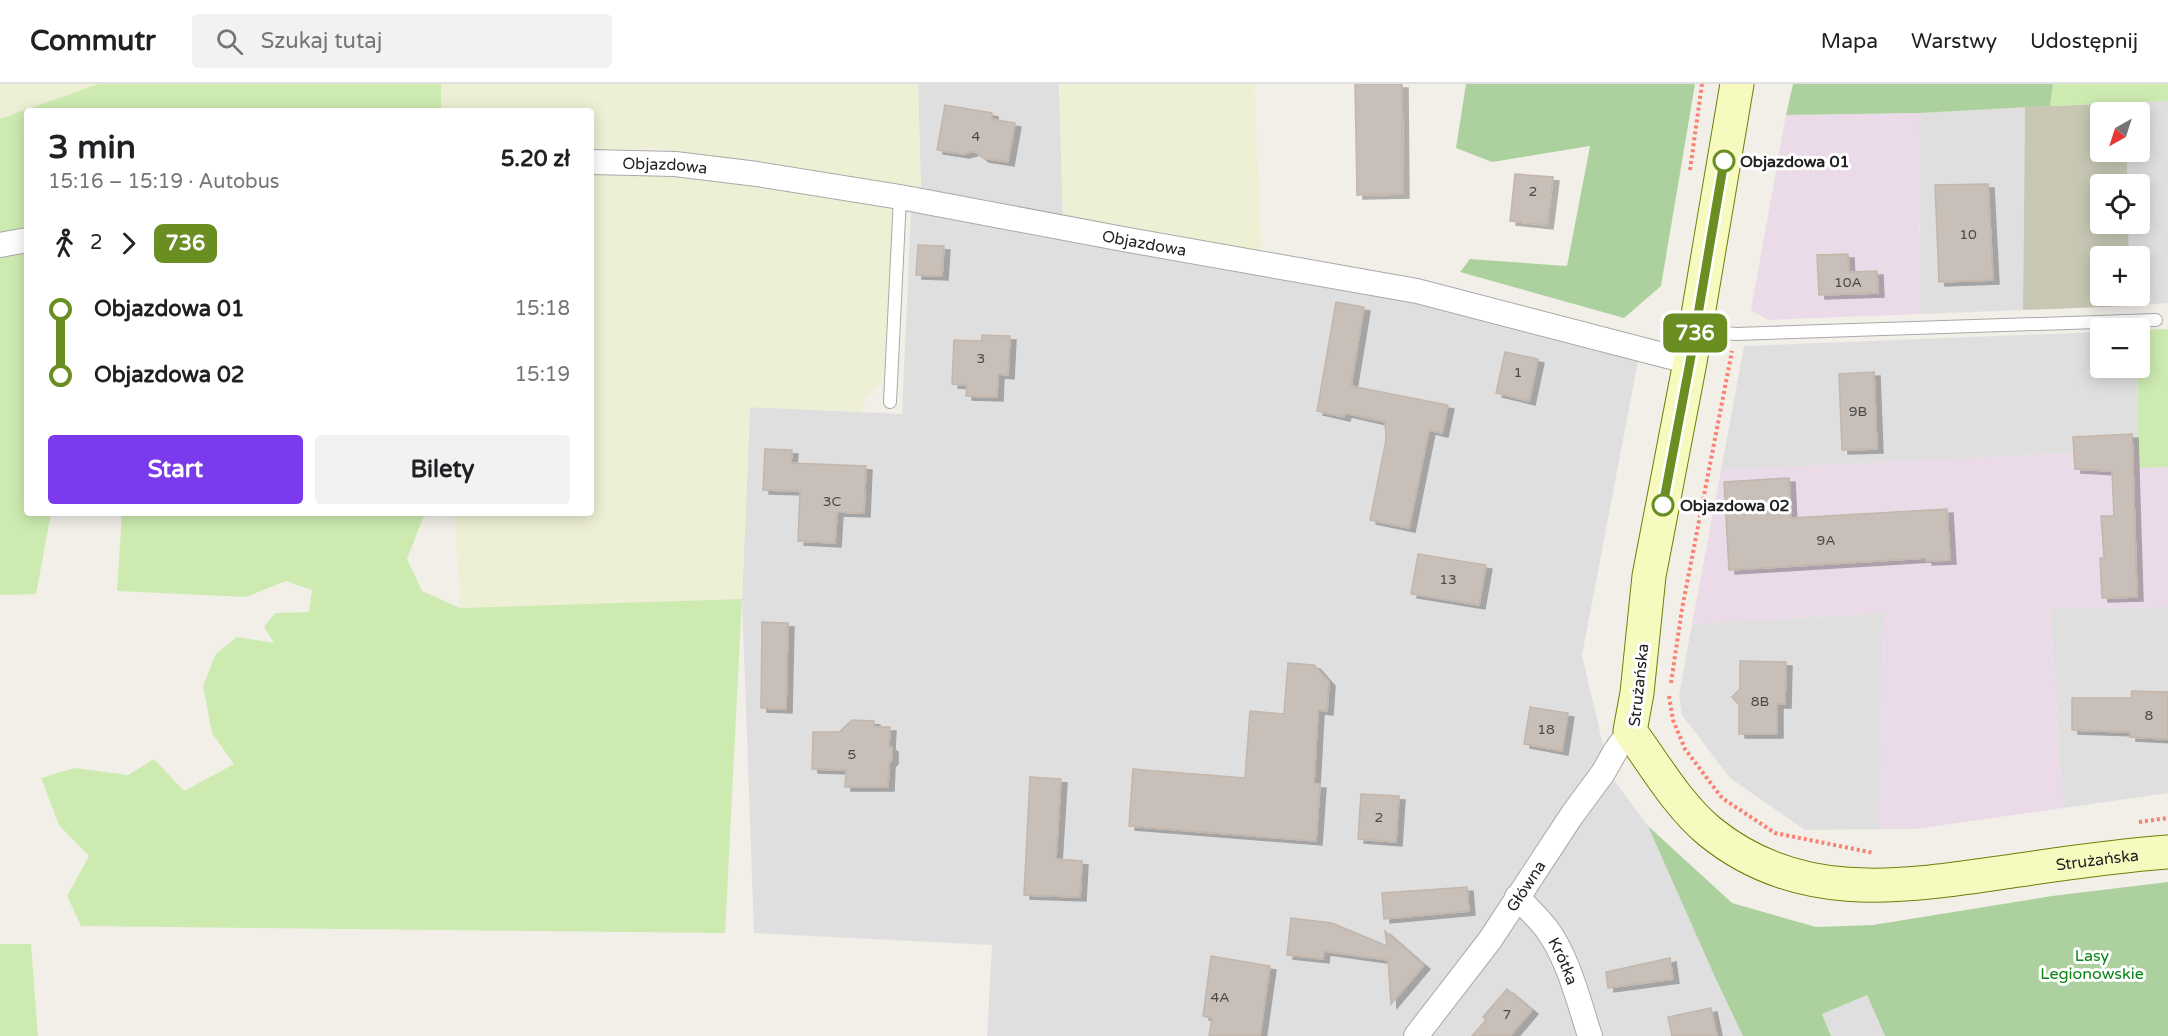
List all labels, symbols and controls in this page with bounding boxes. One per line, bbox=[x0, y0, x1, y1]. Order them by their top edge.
search box bbox=[192, 14, 612, 68]
text: Commutr bbox=[30, 24, 156, 58]
icon: search bbox=[213, 25, 246, 58]
text: Szukaj tutaj bbox=[261, 28, 382, 54]
text: Mapa bbox=[1821, 29, 1878, 54]
text: Warstwy bbox=[1911, 29, 1997, 54]
text: Udostępnij bbox=[2030, 29, 2138, 54]
north arrow bbox=[2090, 102, 2150, 162]
map controls bbox=[2090, 102, 2150, 378]
text: 3 min bbox=[48, 128, 136, 167]
house number: 4 bbox=[972, 128, 981, 145]
text: 5.20 zł bbox=[501, 146, 570, 172]
marker: Objazdowa 01 bbox=[1713, 150, 1735, 172]
place label: Objazdowa 01 bbox=[1740, 152, 1850, 172]
street label: Objazdowa bbox=[622, 154, 708, 179]
text: 15:16 – 15:19 · Autobus bbox=[48, 170, 279, 194]
button: locate bbox=[2090, 174, 2150, 234]
house number: 2 bbox=[1529, 183, 1537, 200]
street label: Objazdowa bbox=[1100, 226, 1188, 261]
house number: 10 bbox=[1959, 226, 1977, 243]
icon: walk bbox=[48, 227, 81, 260]
icon: forward bbox=[112, 227, 145, 260]
text: 2 bbox=[90, 231, 103, 255]
text: 736 bbox=[166, 231, 205, 256]
button: + bbox=[2090, 246, 2150, 306]
house number: 10A bbox=[1834, 274, 1862, 291]
text: Objazdowa 01 bbox=[94, 296, 245, 322]
text: 15:18 bbox=[515, 297, 570, 321]
line badge: 736 bbox=[1660, 314, 1730, 352]
button: − bbox=[2090, 318, 2150, 378]
text: 736 bbox=[1675, 321, 1715, 346]
house number: 3 bbox=[977, 350, 985, 367]
text: Objazdowa 02 bbox=[94, 362, 245, 388]
text: 15:19 bbox=[515, 363, 570, 387]
house number: 1 bbox=[1514, 364, 1522, 381]
house number: 9B bbox=[1849, 403, 1867, 420]
button: Start bbox=[48, 435, 303, 504]
button: Bilety bbox=[315, 435, 570, 504]
house number: 3C bbox=[823, 493, 842, 510]
marker: Objazdowa 02 bbox=[1652, 494, 1674, 516]
place label: Objazdowa 02 bbox=[1680, 496, 1790, 516]
house number: 9A bbox=[1816, 532, 1836, 549]
house number: 13 bbox=[1439, 571, 1457, 588]
street label: Strużańska bbox=[1625, 643, 1653, 728]
house number: 8B bbox=[1751, 693, 1769, 710]
house number: 8 bbox=[2145, 707, 2154, 724]
house number: 18 bbox=[1537, 721, 1555, 738]
house number: 5 bbox=[848, 746, 856, 763]
house number: 2 bbox=[1375, 809, 1383, 826]
street label: Strużańska bbox=[2055, 846, 2140, 876]
street label: Główna bbox=[1502, 857, 1550, 916]
street label: Krótka bbox=[1544, 934, 1582, 988]
park label: Lasy Legionowskie bbox=[2040, 946, 2144, 984]
house number: 4A bbox=[1210, 989, 1230, 1006]
house number: 7 bbox=[1503, 1006, 1511, 1023]

